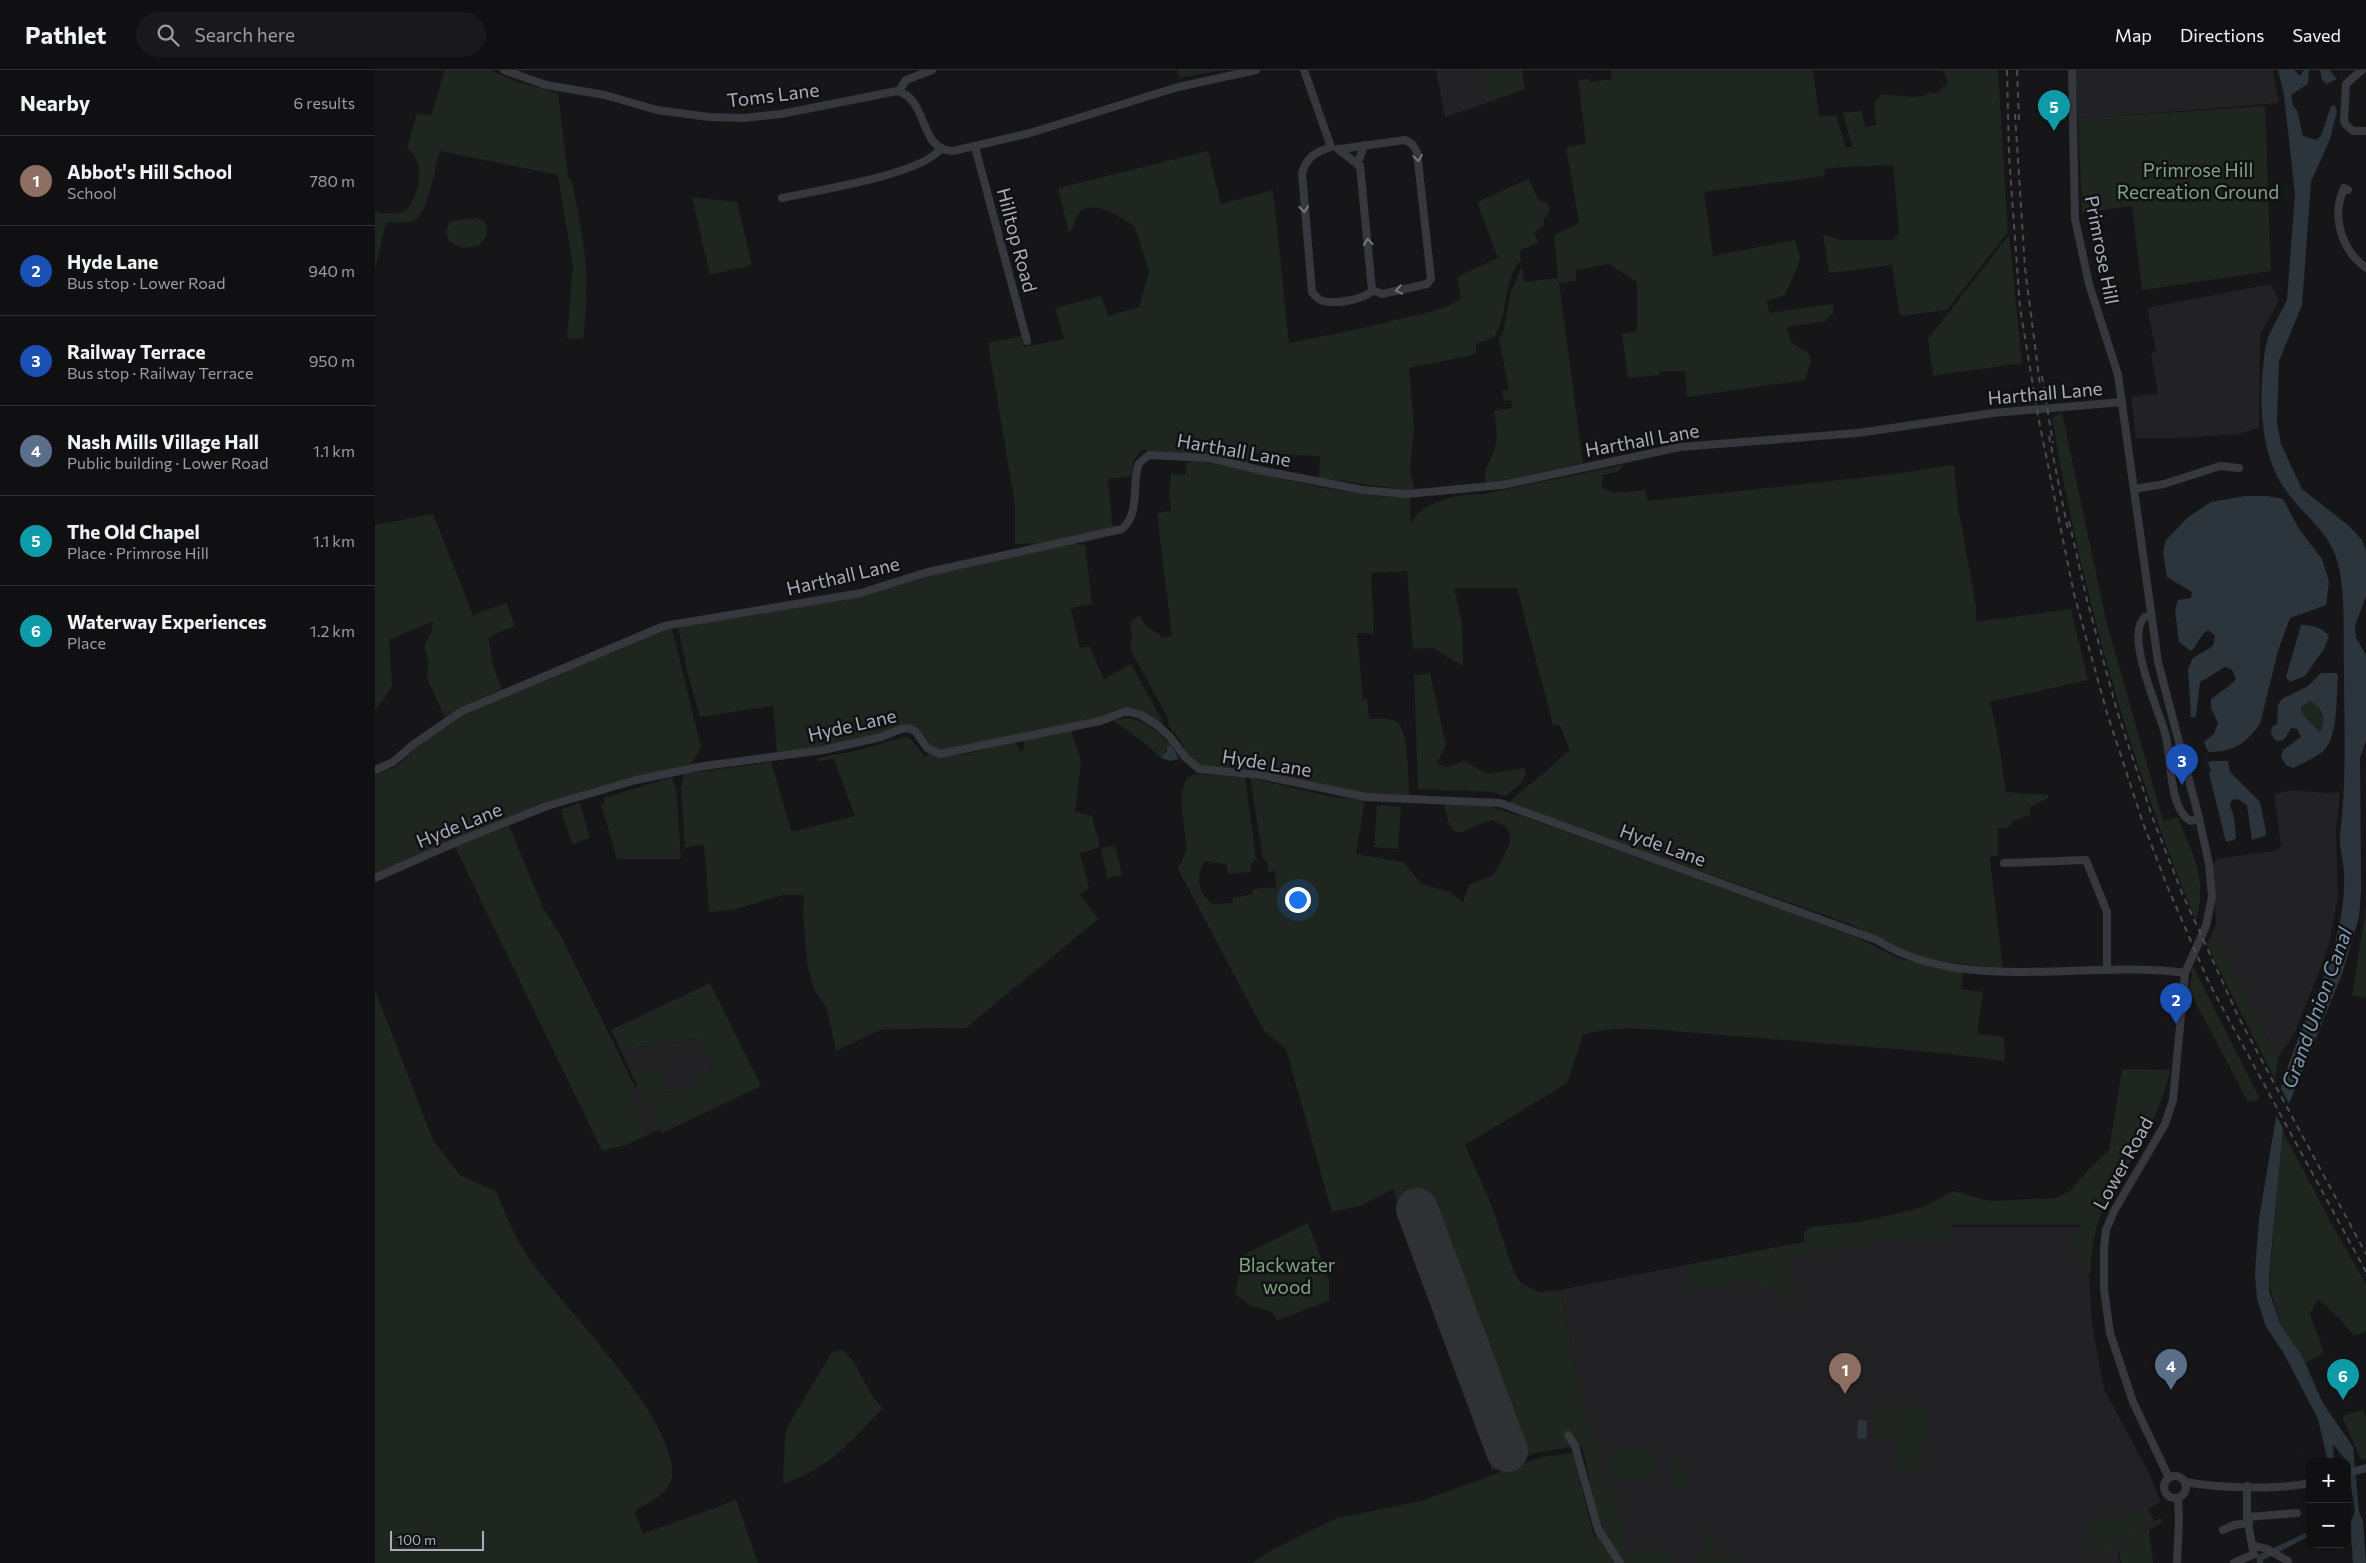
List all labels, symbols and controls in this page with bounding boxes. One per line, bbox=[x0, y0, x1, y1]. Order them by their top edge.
search box bbox=[136, 12, 486, 57]
text: Pathlet bbox=[25, 20, 106, 49]
icon: search bbox=[154, 21, 182, 49]
text: Search here bbox=[194, 23, 295, 46]
text: Map bbox=[2115, 24, 2152, 46]
text: Directions bbox=[2180, 24, 2264, 46]
text: Saved bbox=[2292, 24, 2341, 46]
street label: Toms Lane bbox=[726, 77, 820, 112]
text: Nearby bbox=[20, 90, 90, 115]
pin: 5 bbox=[2038, 90, 2070, 131]
text: 6 results bbox=[294, 93, 355, 112]
one-way arrow bbox=[1412, 154, 1422, 163]
park label: Primrose Hill Recreation Ground bbox=[2117, 158, 2279, 203]
text: Abbot's Hill School bbox=[67, 160, 232, 183]
text: 1 bbox=[32, 171, 40, 190]
text: 780 m bbox=[309, 171, 355, 190]
text: School bbox=[67, 183, 117, 202]
street label: Hilltop Road bbox=[993, 185, 1042, 295]
street label: Primrose Hill bbox=[2081, 193, 2124, 306]
one-way arrow bbox=[1298, 206, 1309, 214]
one-way arrow bbox=[1363, 237, 1374, 245]
text: Hyde Lane bbox=[67, 250, 158, 273]
text: 2 bbox=[31, 261, 41, 280]
text: 940 m bbox=[308, 261, 355, 280]
text: Bus stop · Lower Road bbox=[67, 273, 225, 292]
one-way arrow bbox=[1395, 284, 1403, 295]
text: Railway Terrace bbox=[67, 340, 206, 363]
text: 3 bbox=[31, 351, 41, 370]
text: 950 m bbox=[309, 351, 355, 370]
text: Bus stop · Railway Terrace bbox=[67, 363, 253, 382]
street label: Harthall Lane bbox=[1986, 376, 2103, 409]
street label: Harthall Lane bbox=[1583, 418, 1701, 461]
street label: Harthall Lane bbox=[1175, 428, 1293, 471]
text: Nash Mills Village Hall bbox=[67, 430, 259, 453]
text: 4 bbox=[31, 441, 41, 460]
text: 1.1 km bbox=[313, 441, 355, 460]
text: Public building · Lower Road bbox=[67, 453, 268, 472]
text: The Old Chapel bbox=[67, 520, 200, 543]
text: 5 bbox=[31, 531, 41, 550]
text: 1.1 km bbox=[313, 531, 355, 550]
text: Place · Primrose Hill bbox=[67, 543, 209, 562]
street label: Harthall Lane bbox=[784, 551, 902, 600]
text: Waterway Experiences bbox=[67, 610, 267, 633]
text: 6 bbox=[31, 621, 41, 640]
text: 1.2 km bbox=[310, 621, 355, 640]
text: Place bbox=[67, 633, 106, 652]
street label: Hyde Lane bbox=[805, 703, 898, 746]
street label: Hyde Lane bbox=[1221, 744, 1313, 781]
pin: 3 bbox=[2166, 744, 2198, 785]
street label: Hyde Lane bbox=[413, 797, 505, 852]
street label: Hyde Lane bbox=[1617, 818, 1709, 871]
your location bbox=[1285, 887, 1311, 913]
water label: Grand Union Canal bbox=[2276, 923, 2357, 1091]
pin: 2 bbox=[2160, 983, 2192, 1024]
street label: Lower Road bbox=[2088, 1112, 2157, 1213]
park label: Blackwater wood bbox=[1239, 1253, 1336, 1298]
pin: 4 bbox=[2155, 1349, 2187, 1390]
pin: 1 bbox=[1829, 1353, 1861, 1394]
pin: 6 bbox=[2327, 1359, 2359, 1400]
map controls bbox=[2306, 1458, 2351, 1548]
button: + bbox=[2306, 1458, 2351, 1503]
button: − bbox=[2306, 1503, 2351, 1548]
scale bar bbox=[390, 1528, 484, 1551]
text: 100 m bbox=[397, 1531, 436, 1548]

